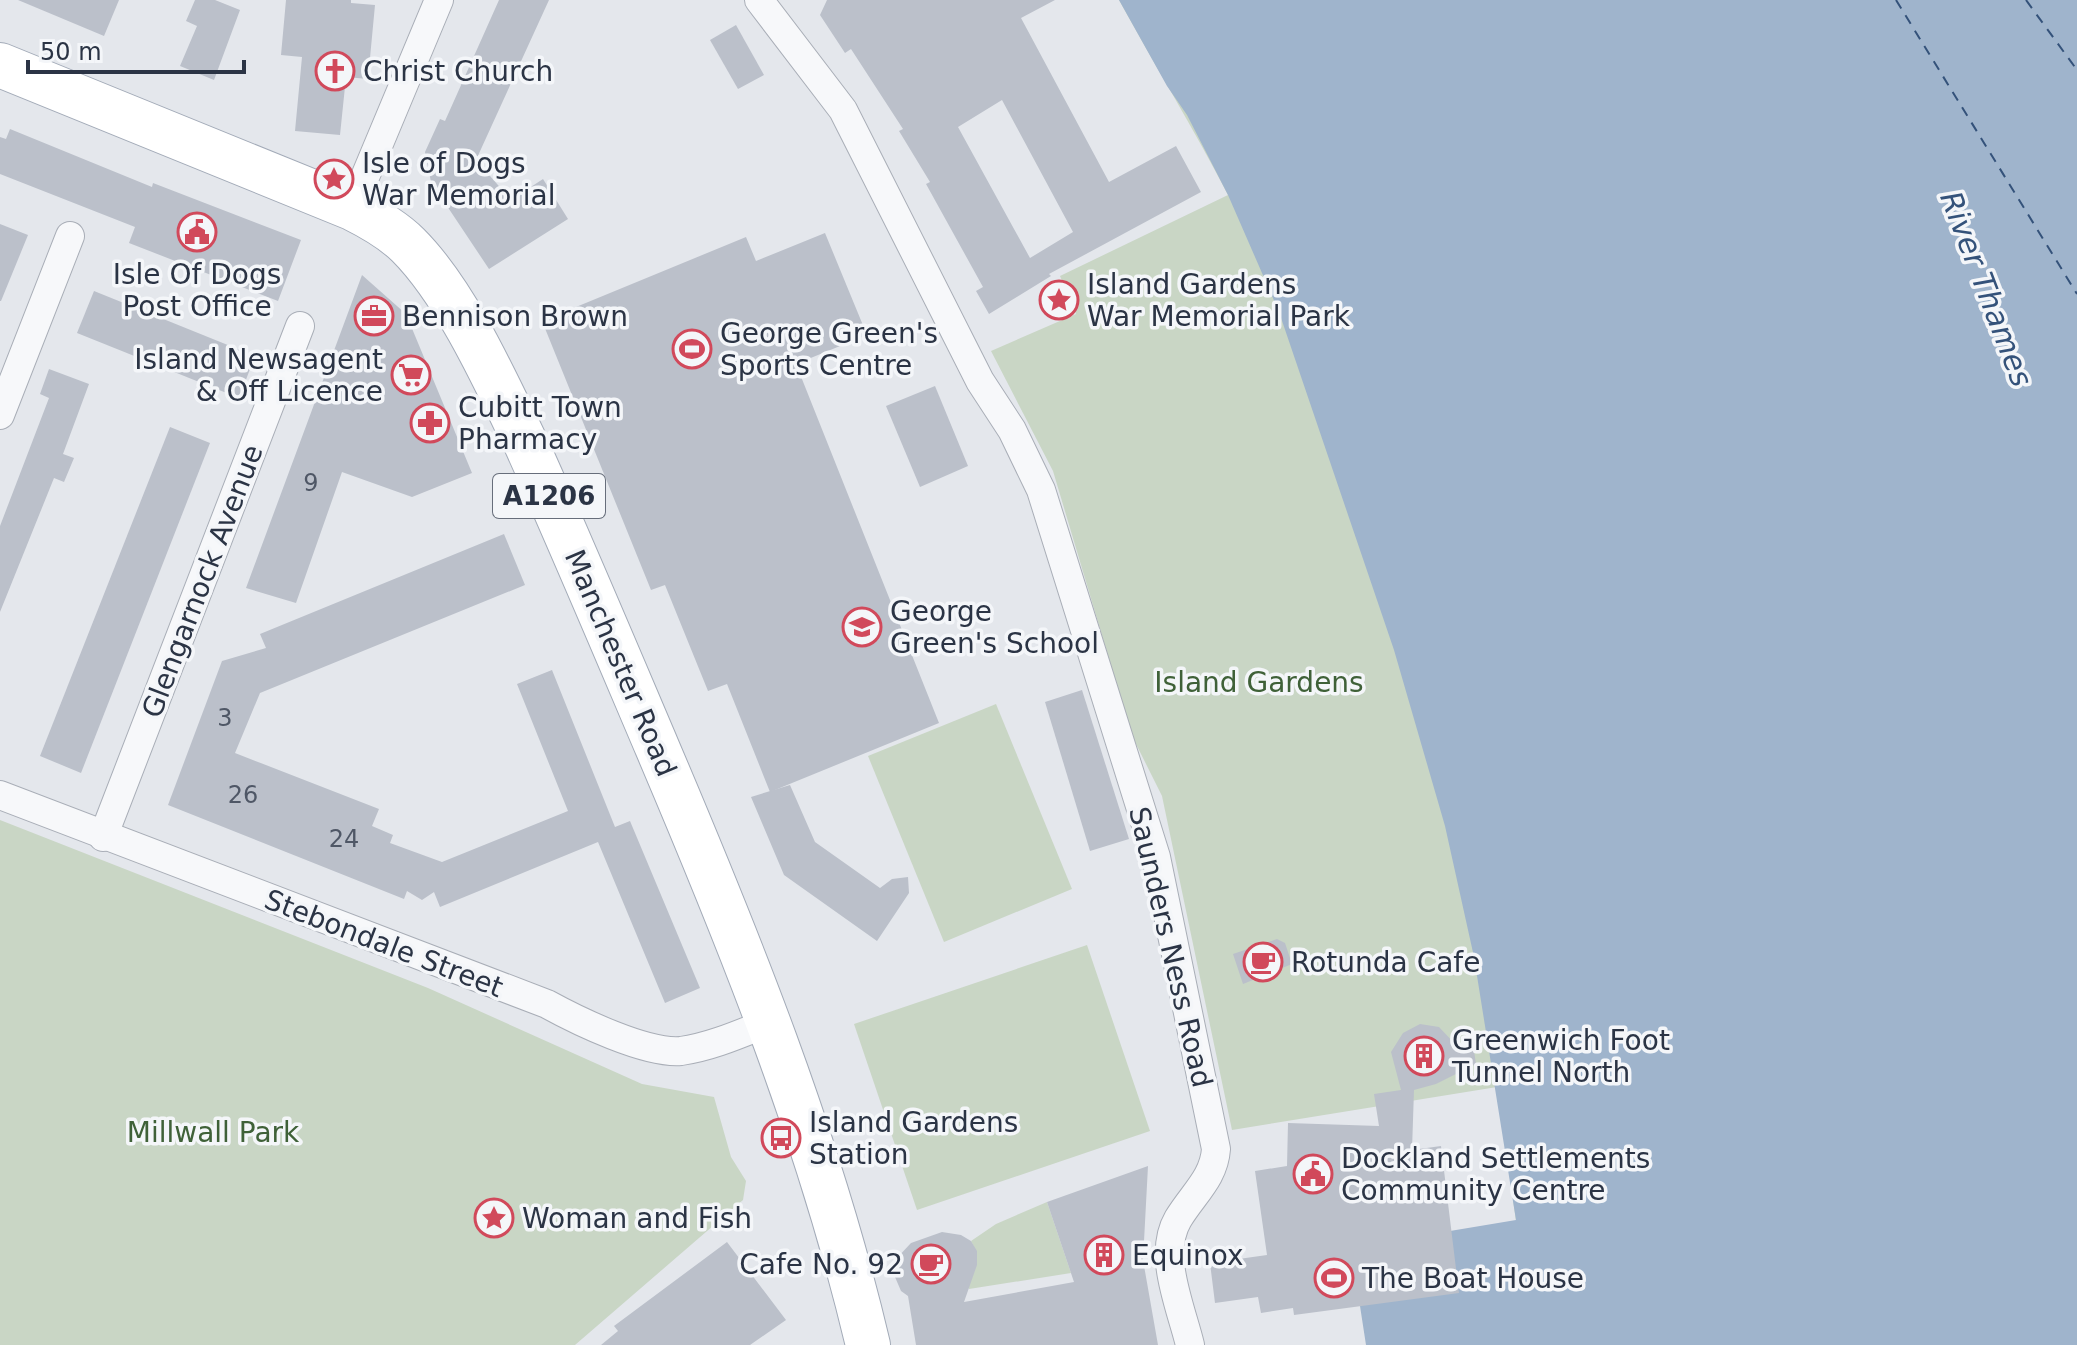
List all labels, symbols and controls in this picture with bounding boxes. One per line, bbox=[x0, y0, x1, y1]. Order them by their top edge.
scale bar bbox=[28, 24, 244, 74]
text: 50 m bbox=[40, 38, 102, 66]
church icon: Christ Church bbox=[314, 50, 356, 92]
place label: Christ Church bbox=[363, 55, 553, 88]
place label: Isle of Dogs War Memorial bbox=[362, 147, 555, 212]
place icon: Isle of Dogs War Memorial bbox=[313, 158, 355, 200]
water label: River Thames bbox=[1933, 186, 2040, 391]
public building icon: Isle Of Dogs Post Office bbox=[176, 211, 218, 253]
place label: Isle Of Dogs Post Office bbox=[113, 258, 281, 323]
place label: Island Gardens War Memorial Park bbox=[1087, 268, 1351, 333]
place icon: Island Gardens War Memorial Park bbox=[1038, 279, 1080, 321]
office icon: Bennison Brown bbox=[353, 295, 395, 337]
place label: Bennison Brown bbox=[402, 300, 628, 333]
place label: George Green's Sports Centre bbox=[720, 317, 938, 382]
sports icon: George Green's Sports Centre bbox=[671, 328, 713, 370]
place label: Island Newsagent & Off Licence bbox=[134, 343, 383, 408]
supermarket icon: Island Newsagent & Off Licence bbox=[390, 354, 432, 396]
place label: Cubitt Town Pharmacy bbox=[458, 391, 622, 456]
pharmacy icon: Cubitt Town Pharmacy bbox=[409, 402, 451, 444]
street label: Glengarnock Avenue bbox=[135, 440, 270, 722]
house number: 9 bbox=[303, 469, 319, 497]
road number: A1206 bbox=[493, 474, 605, 518]
street label: Manchester Road bbox=[558, 545, 683, 781]
place label: George Green's School bbox=[890, 595, 1099, 660]
school or university icon: George Green's School bbox=[841, 606, 883, 648]
park label: Island Gardens bbox=[1154, 666, 1364, 699]
house number: 3 bbox=[217, 704, 233, 732]
house number: 26 bbox=[228, 781, 258, 809]
street label: Saunders Ness Road bbox=[1122, 804, 1219, 1091]
house number: 24 bbox=[329, 825, 359, 853]
street label: Stebondale Street bbox=[260, 883, 508, 1004]
cafe icon: Rotunda Cafe bbox=[1242, 941, 1284, 983]
place label: Rotunda Cafe bbox=[1291, 946, 1480, 979]
place label: Greenwich Foot Tunnel North bbox=[1451, 1024, 1670, 1089]
building icon: Greenwich Foot Tunnel North bbox=[1403, 1035, 1445, 1077]
place label: Island Gardens Station bbox=[809, 1106, 1018, 1171]
park label: Millwall Park bbox=[127, 1116, 300, 1149]
bus stop icon: Island Gardens Station bbox=[760, 1117, 802, 1159]
place label: Dockland Settlements Community Centre bbox=[1341, 1142, 1650, 1207]
public building icon: Dockland Settlements Community Centre bbox=[1292, 1153, 1334, 1195]
place icon: Woman and Fish bbox=[473, 1197, 515, 1239]
place label: Woman and Fish bbox=[522, 1202, 752, 1235]
building icon: Equinox bbox=[1083, 1234, 1125, 1276]
place label: Equinox bbox=[1132, 1239, 1244, 1272]
cafe icon: Cafe No. 92 bbox=[910, 1243, 952, 1285]
place label: Cafe No. 92 bbox=[739, 1248, 903, 1281]
sports icon: The Boat House bbox=[1313, 1257, 1355, 1299]
place label: The Boat House bbox=[1361, 1262, 1584, 1295]

